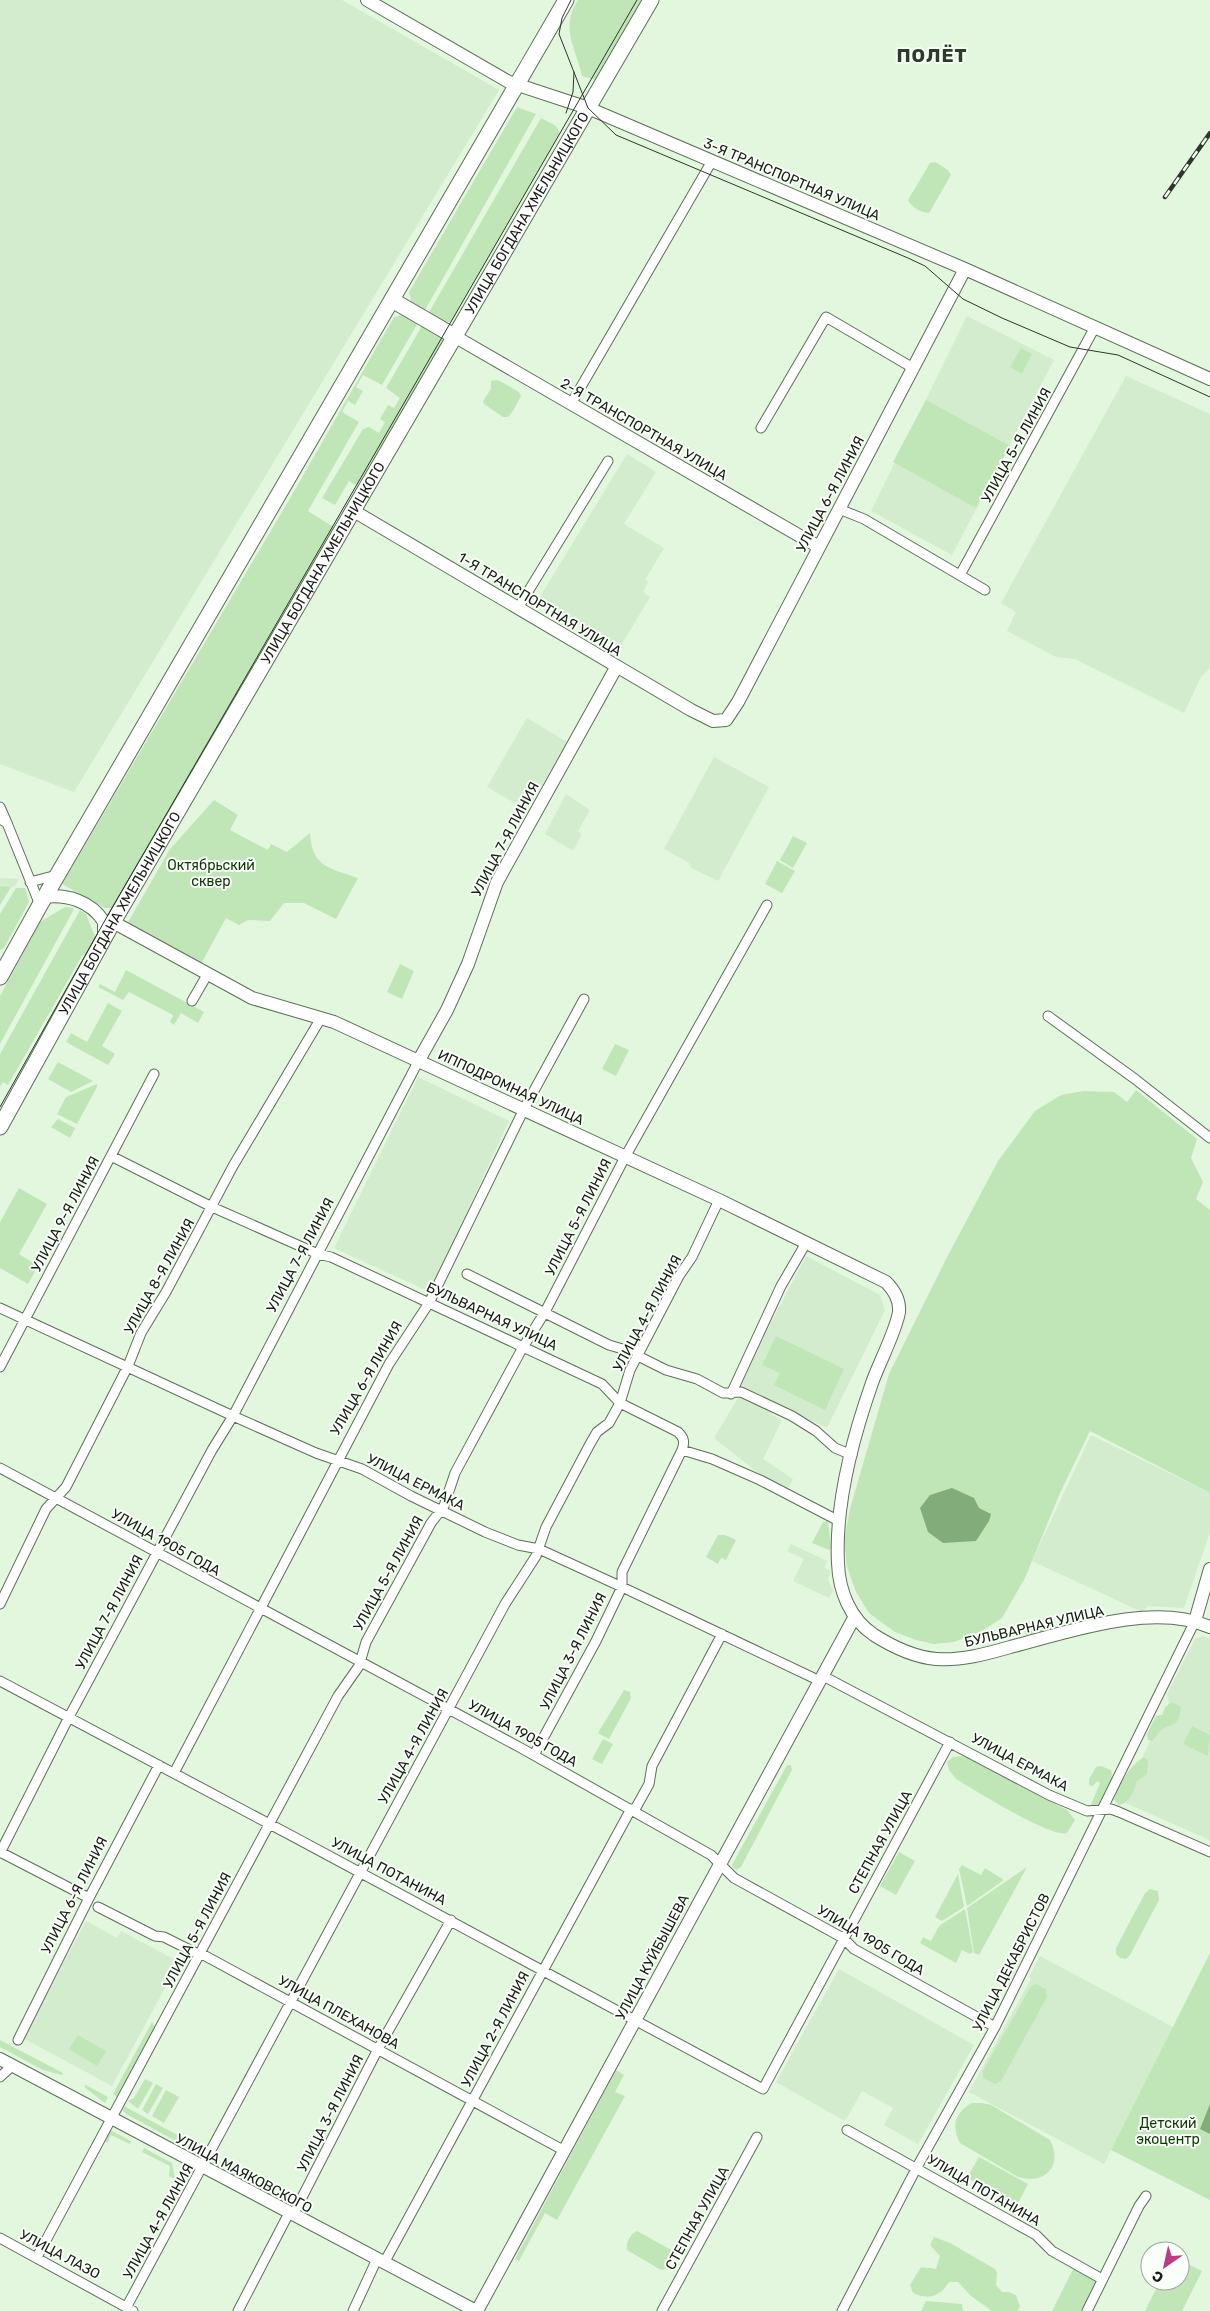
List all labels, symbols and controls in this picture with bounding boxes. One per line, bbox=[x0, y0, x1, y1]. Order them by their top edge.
district label: ПОЛЁТ bbox=[896, 44, 968, 67]
street label: УЛИЦА БОГДАНА ХМЕЛЬНИЦКОГО bbox=[462, 109, 593, 317]
street label: 3-Я ТРАНСПОРТНАЯ УЛИЦА bbox=[701, 135, 883, 225]
street label: 2-Я ТРАНСПОРТНАЯ УЛИЦА bbox=[557, 375, 731, 484]
street label: УЛИЦА 5-Я ЛИНИЯ bbox=[978, 385, 1055, 506]
street label: УЛИЦА 6-Я ЛИНИЯ bbox=[793, 433, 868, 555]
street label: УЛИЦА БОГДАНА ХМЕЛЬНИЦКОГО bbox=[257, 459, 389, 667]
street label: 1-Я ТРАНСПОРТНАЯ УЛИЦА bbox=[455, 549, 625, 660]
street label: УЛИЦА 7-Я ЛИНИЯ bbox=[468, 779, 543, 899]
street label: УЛИЦА БОГДАНА ХМЕЛЬНИЦКОГО bbox=[55, 809, 185, 1018]
park label: Октябрьский сквер bbox=[167, 857, 255, 890]
street label: ИППОДРОМНАЯ УЛИЦА bbox=[435, 1046, 587, 1129]
street label: УЛИЦА 9-Я ЛИНИЯ bbox=[28, 1153, 103, 1275]
street label: УЛИЦА 5-Я ЛИНИЯ bbox=[542, 1156, 615, 1278]
street label: УЛИЦА 7-Я ЛИНИЯ bbox=[263, 1195, 338, 1315]
street label: УЛИЦА 8-Я ЛИНИЯ bbox=[121, 1216, 198, 1337]
street label: УЛИЦА 4-Я ЛИНИЯ bbox=[610, 1252, 685, 1374]
street label: БУЛЬВАРНАЯ УЛИЦА bbox=[424, 1279, 561, 1355]
street label: УЛИЦА 6-Я ЛИНИЯ bbox=[327, 1318, 406, 1438]
street label: УЛИЦА ЕРМАКА bbox=[364, 1450, 468, 1515]
street label: УЛИЦА 1905 ГОДА bbox=[108, 1505, 224, 1580]
street label: УЛИЦА 5-Я ЛИНИЯ bbox=[350, 1513, 427, 1634]
street label: УЛИЦА 7-Я ЛИНИЯ bbox=[72, 1552, 147, 1672]
street label: УЛИЦА 3-Я ЛИНИЯ bbox=[537, 1590, 610, 1713]
street label: БУЛЬВАРНАЯ УЛИЦА bbox=[963, 1602, 1106, 1651]
street label: УЛИЦА 4-Я ЛИНИЯ bbox=[375, 1686, 452, 1807]
street label: УЛИЦА 1905 ГОДА bbox=[465, 1696, 581, 1771]
street label: УЛИЦА ЕРМАКА bbox=[968, 1730, 1072, 1795]
street label: СТЕПНАЯ УЛИЦА bbox=[845, 1787, 916, 1897]
street label: УЛИЦА 6-Я ЛИНИЯ bbox=[38, 1834, 111, 1957]
street label: УЛИЦА ПОТАНИНА bbox=[328, 1834, 450, 1909]
street label: УЛИЦА 5-Я ЛИНИЯ bbox=[160, 1869, 235, 1991]
street label: УЛИЦА КУЙБЫШЕВА bbox=[611, 1890, 693, 2023]
street label: УЛИЦА ДЕКАБРИСТОВ bbox=[969, 1890, 1054, 2034]
street label: УЛИЦА 1905 ГОДА bbox=[814, 1902, 928, 1979]
street label: УЛИЦА 2-Я ЛИНИЯ bbox=[458, 1969, 533, 2090]
street label: УЛИЦА ПЛЕХАНОВА bbox=[275, 1972, 403, 2053]
street label: УЛИЦА 3-Я ЛИНИЯ bbox=[294, 2052, 367, 2175]
park label: Детский экоцентр bbox=[1136, 2115, 1200, 2148]
street label: УЛИЦА МАЯКОВСКОГО bbox=[173, 2130, 315, 2217]
street label: УЛИЦА ПОТАНИНА bbox=[924, 2151, 1044, 2230]
street label: УЛИЦА 4-Я ЛИНИЯ bbox=[120, 2161, 197, 2282]
street label: СТЕПНАЯ УЛИЦА bbox=[662, 2163, 733, 2273]
street label: УЛИЦА ЛАЗО bbox=[17, 2226, 103, 2283]
north arrow bbox=[1140, 2241, 1190, 2291]
text: С bbox=[1149, 2266, 1167, 2286]

